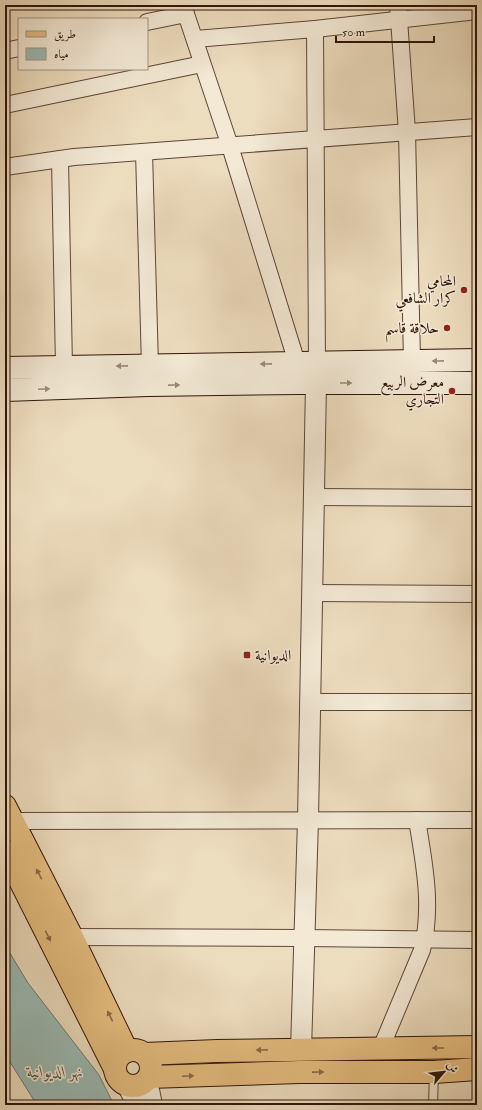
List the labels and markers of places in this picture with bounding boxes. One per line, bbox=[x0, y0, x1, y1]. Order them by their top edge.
place label: المحامي كرار الشافعي bbox=[395, 272, 456, 312]
marker: المحامي كرار الشافعي bbox=[459, 285, 469, 295]
place label: حلاقة قاسم bbox=[385, 319, 439, 343]
marker: حلاقة قاسم bbox=[442, 323, 452, 333]
place label: معرض الربيع التجاري bbox=[380, 373, 444, 411]
marker: معرض الربيع التجاري bbox=[447, 386, 457, 396]
place label: الديوانية bbox=[255, 646, 291, 665]
marker: الديوانية bbox=[242, 650, 252, 660]

